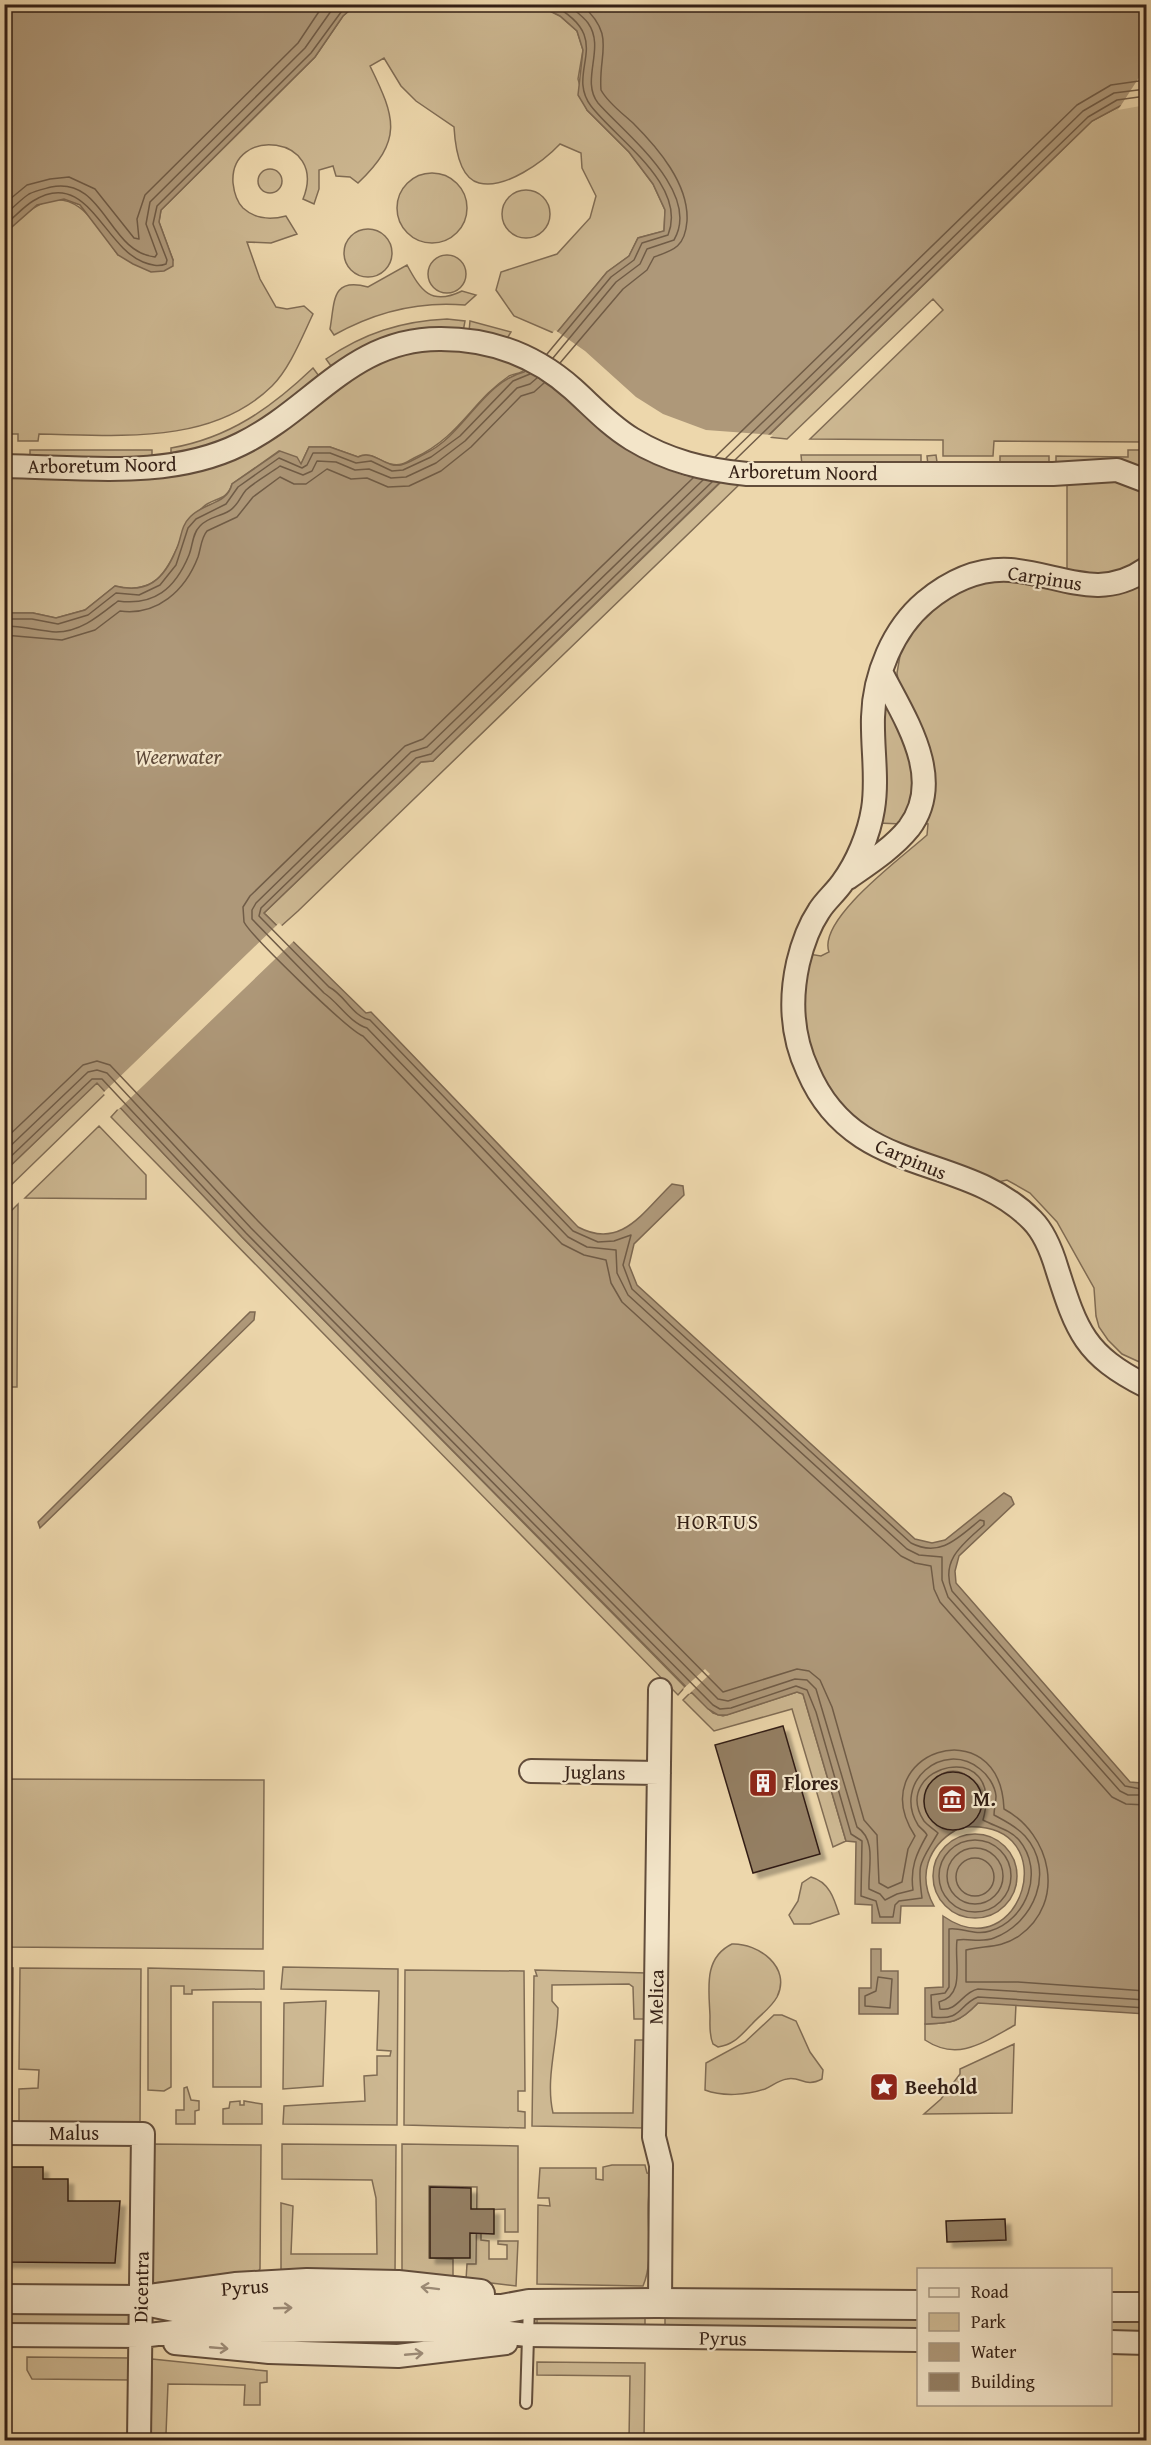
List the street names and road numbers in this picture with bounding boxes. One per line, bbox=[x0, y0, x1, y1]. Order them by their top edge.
street label: Arboretum Noord bbox=[27, 449, 177, 480]
street label: Arboretum Noord bbox=[728, 456, 878, 487]
street label: Carpinus bbox=[1006, 557, 1084, 598]
street label: Carpinus bbox=[871, 1131, 951, 1187]
street label: Juglans bbox=[561, 1756, 626, 1787]
street label: Melica bbox=[641, 1969, 670, 2025]
street label: Malus bbox=[49, 2118, 99, 2147]
street label: Dicentra bbox=[125, 2250, 156, 2323]
street label: Pyrus bbox=[220, 2270, 270, 2303]
street label: Pyrus bbox=[699, 2323, 747, 2352]

